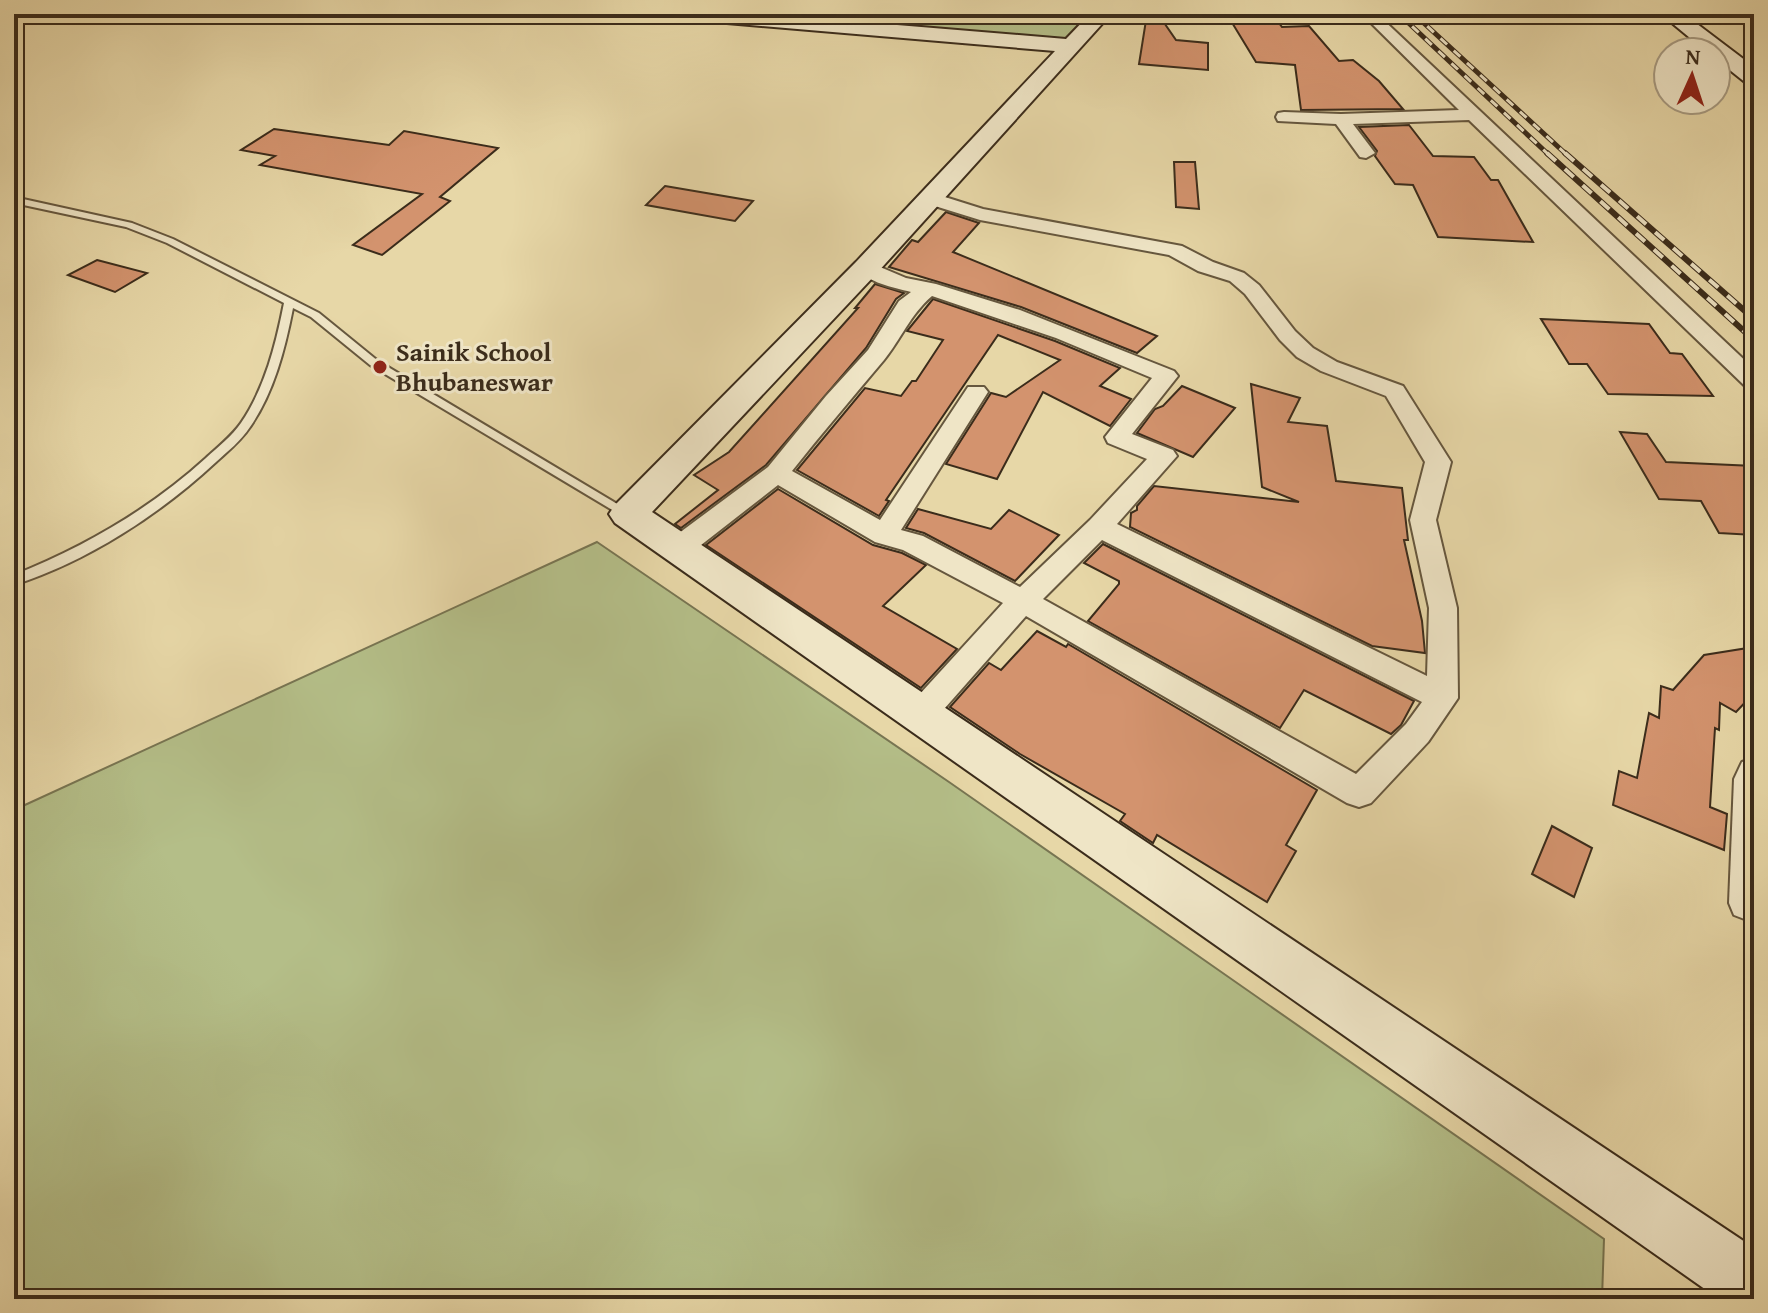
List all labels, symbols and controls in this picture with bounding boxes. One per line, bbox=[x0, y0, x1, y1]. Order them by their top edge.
north arrow bbox=[1652, 36, 1732, 116]
text: N bbox=[1685, 40, 1702, 72]
place label: Sainik School Bhubaneswar bbox=[396, 332, 553, 401]
marker: Sainik School Bhubaneswar bbox=[371, 358, 389, 376]

